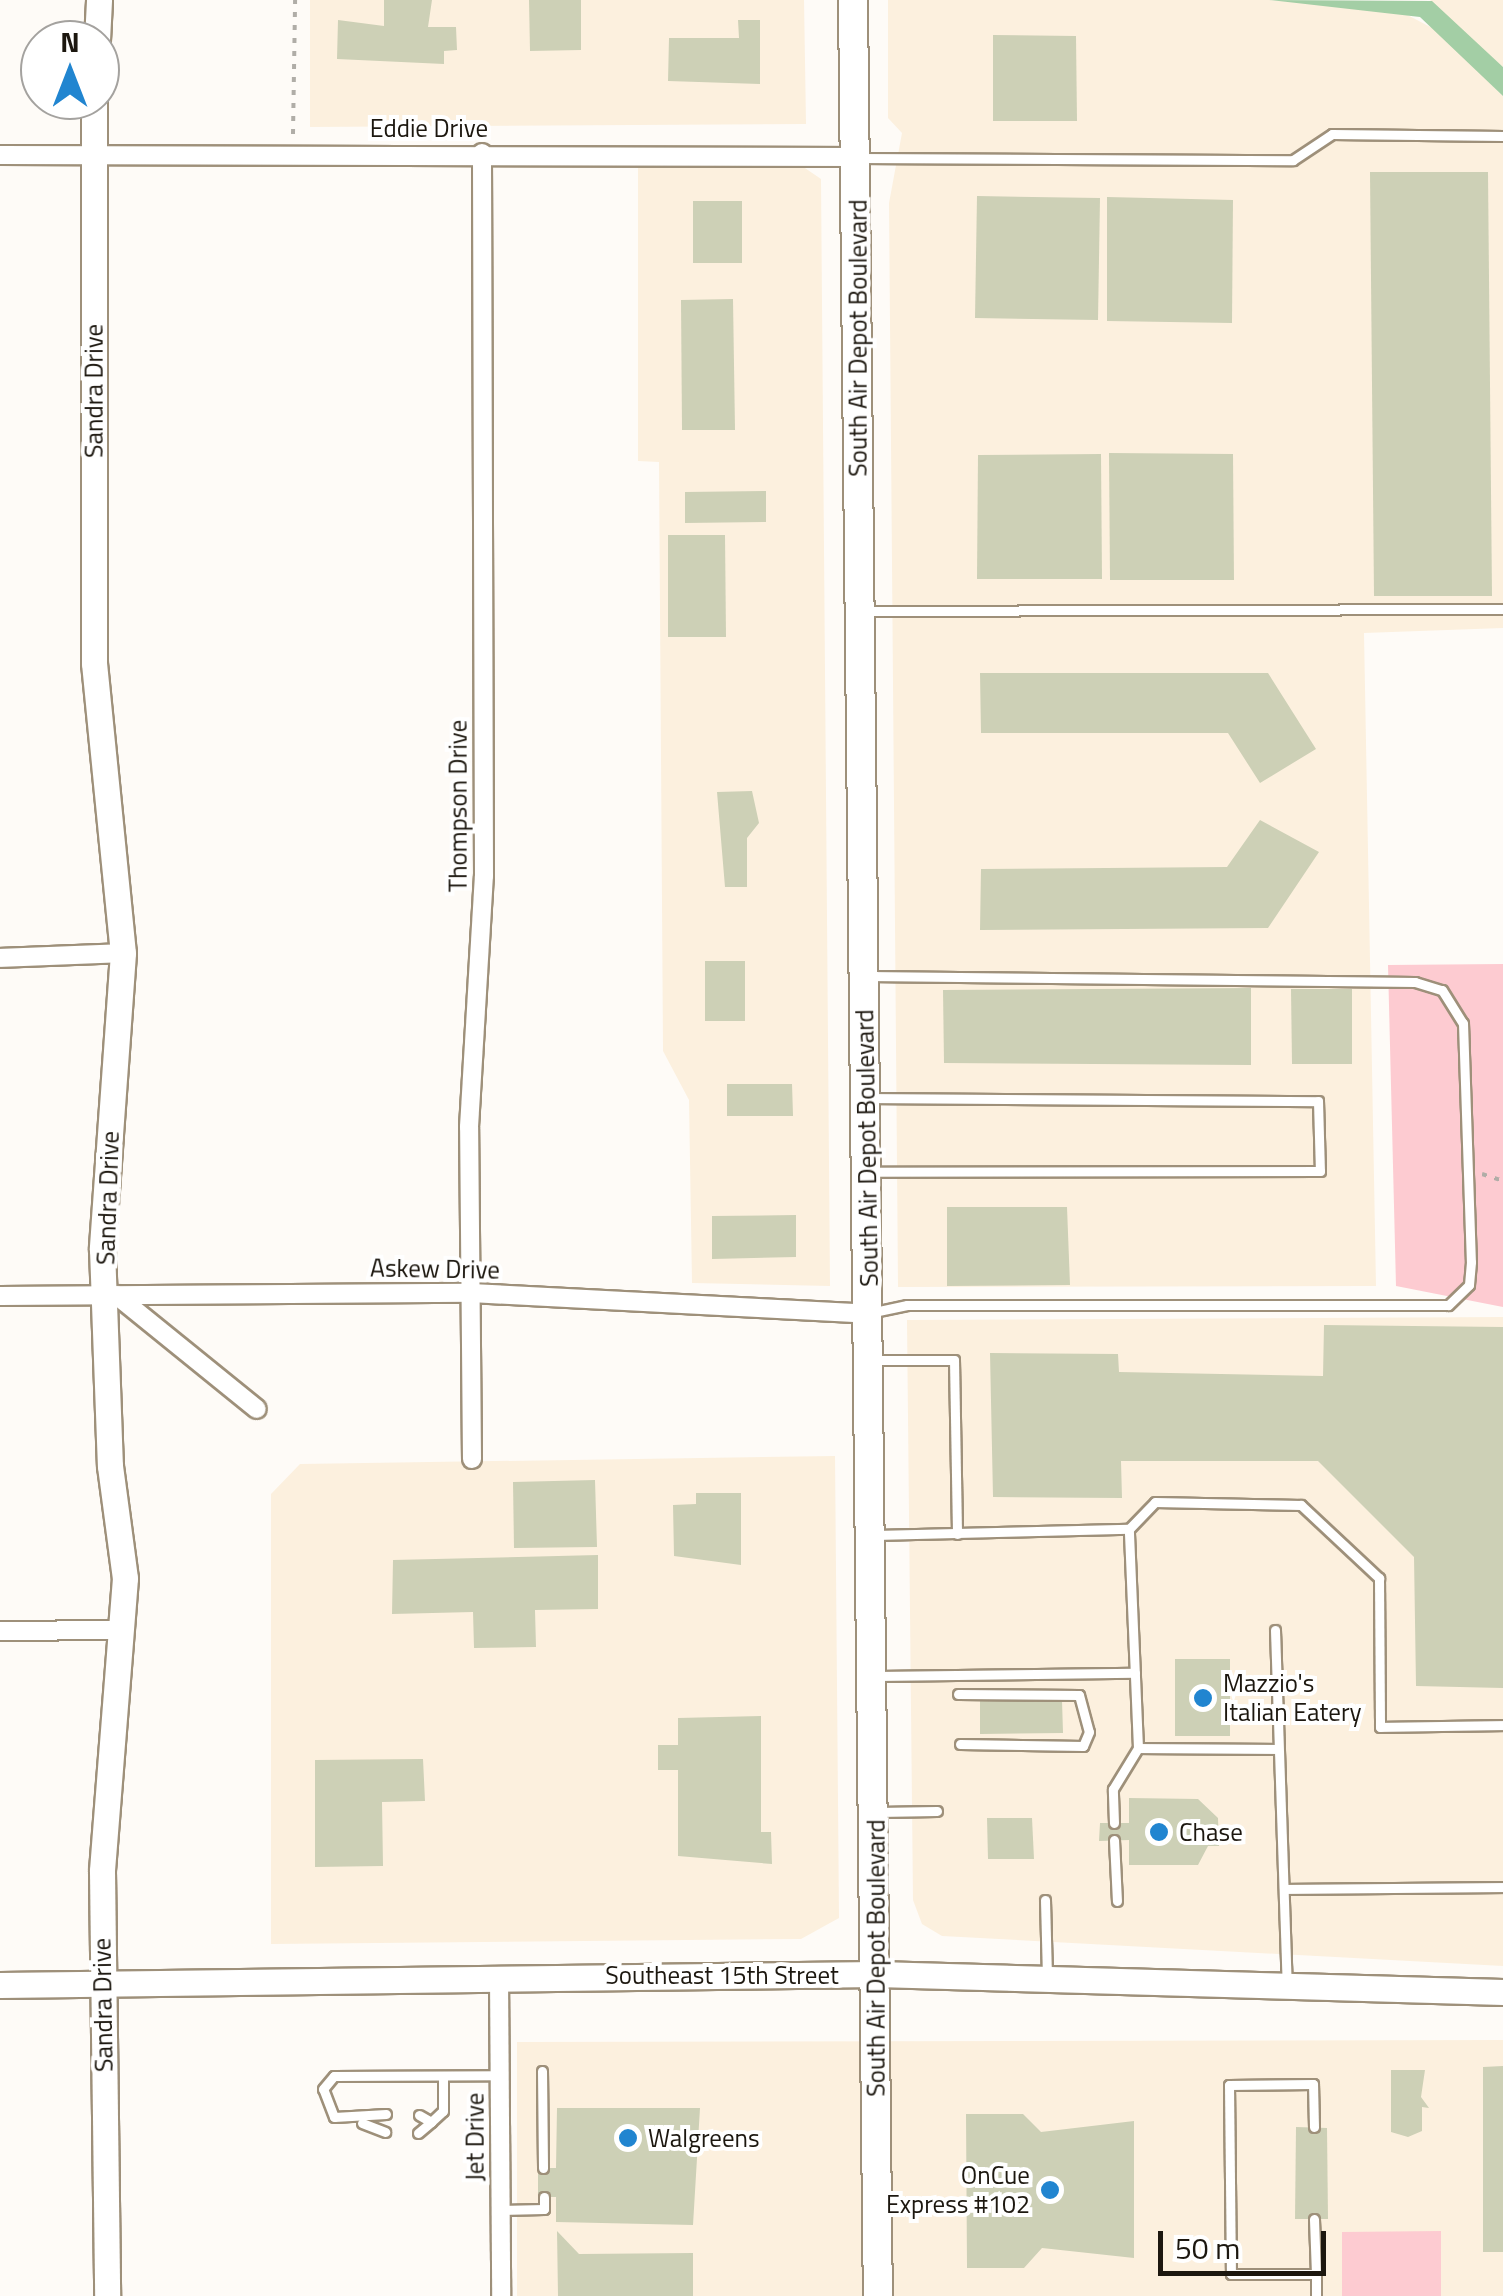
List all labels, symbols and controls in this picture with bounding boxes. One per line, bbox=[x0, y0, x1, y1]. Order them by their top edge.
north arrow bbox=[20, 20, 120, 120]
text: N bbox=[60, 20, 80, 63]
street label: Eddie Drive bbox=[370, 113, 488, 143]
street label: South Air Depot Boulevard bbox=[843, 199, 873, 477]
street label: Sandra Drive bbox=[79, 324, 109, 458]
street label: Thompson Drive bbox=[443, 720, 473, 892]
street label: South Air Depot Boulevard bbox=[850, 1009, 884, 1287]
street label: Sandra Drive bbox=[91, 1130, 125, 1266]
street label: Askew Drive bbox=[370, 1253, 500, 1285]
place label: Mazzio's Italian Eatery bbox=[1223, 1669, 1362, 1728]
marker: Mazzio's Italian Eatery bbox=[1192, 1687, 1214, 1709]
place label: Chase bbox=[1179, 1817, 1243, 1847]
street label: South Air Depot Boulevard bbox=[861, 1819, 891, 2097]
marker: Chase bbox=[1148, 1821, 1170, 1843]
street label: Sandra Drive bbox=[87, 1938, 119, 2072]
street label: Southeast 15th Street bbox=[605, 1960, 839, 1990]
street label: Jet Drive bbox=[460, 2093, 490, 2181]
place label: Walgreens bbox=[648, 2123, 760, 2153]
marker: Walgreens bbox=[617, 2127, 639, 2149]
place label: OnCue Express #102 bbox=[886, 2161, 1030, 2220]
marker: OnCue Express #102 bbox=[1039, 2179, 1061, 2201]
scale bar bbox=[1163, 2211, 1330, 2273]
text: 50 m bbox=[1175, 2225, 1240, 2271]

